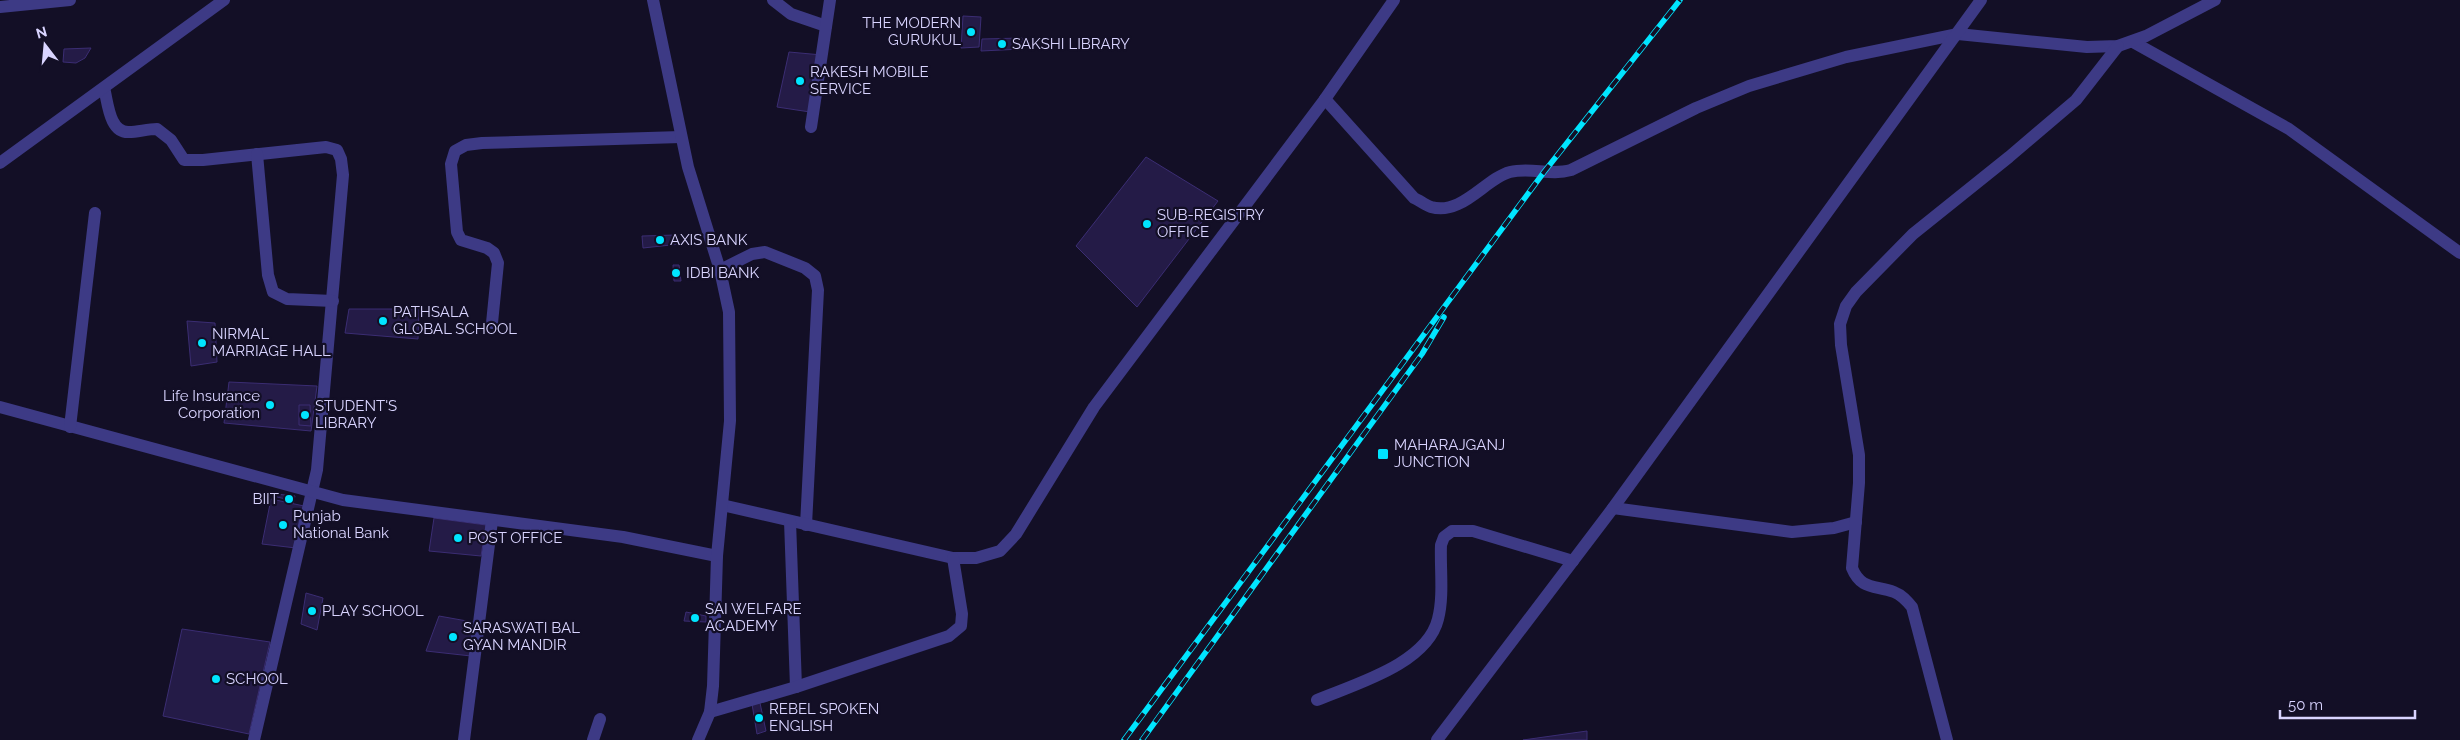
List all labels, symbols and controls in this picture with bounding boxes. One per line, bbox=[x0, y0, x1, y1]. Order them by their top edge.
place label: THE MODERN GURUKUL bbox=[862, 14, 961, 49]
north arrow bbox=[20, 20, 70, 70]
text: N bbox=[34, 23, 49, 42]
marker: THE MODERN GURUKUL bbox=[965, 26, 977, 38]
place label: SAKSHI LIBRARY bbox=[1012, 35, 1130, 53]
marker: SAKSHI LIBRARY bbox=[996, 38, 1008, 50]
place label: RAKESH MOBILE SERVICE bbox=[810, 63, 929, 98]
marker: RAKESH MOBILE SERVICE bbox=[794, 75, 806, 87]
place label: SUB-REGISTRY OFFICE bbox=[1157, 206, 1265, 241]
marker: SUB-REGISTRY OFFICE bbox=[1141, 218, 1153, 230]
place label: AXIS BANK bbox=[670, 231, 748, 249]
marker: AXIS BANK bbox=[654, 234, 666, 246]
place label: IDBI BANK bbox=[686, 264, 759, 282]
marker: IDBI BANK bbox=[670, 267, 682, 279]
place label: PATHSALA GLOBAL SCHOOL bbox=[393, 303, 517, 338]
marker: PATHSALA GLOBAL SCHOOL bbox=[377, 315, 389, 327]
place label: NIRMAL MARRIAGE HALL bbox=[212, 325, 331, 360]
marker: NIRMAL MARRIAGE HALL bbox=[196, 337, 208, 349]
place label: Life Insurance Corporation bbox=[163, 387, 260, 422]
place label: STUDENT'S LIBRARY bbox=[315, 397, 397, 432]
marker: Life Insurance Corporation bbox=[264, 399, 276, 411]
marker: STUDENT'S LIBRARY bbox=[299, 409, 311, 421]
place label: MAHARAJGANJ JUNCTION bbox=[1394, 436, 1505, 471]
marker: MAHARAJGANJ JUNCTION bbox=[1376, 447, 1390, 461]
place label: BIIT bbox=[252, 490, 279, 508]
marker: BIIT bbox=[283, 493, 295, 505]
place label: Punjab National Bank bbox=[293, 507, 389, 542]
marker: Punjab National Bank bbox=[277, 519, 289, 531]
place label: POST OFFICE bbox=[468, 529, 562, 547]
marker: POST OFFICE bbox=[452, 532, 464, 544]
place label: SAI WELFARE ACADEMY bbox=[705, 600, 802, 635]
place label: PLAY SCHOOL bbox=[322, 602, 424, 620]
marker: PLAY SCHOOL bbox=[306, 605, 318, 617]
marker: SAI WELFARE ACADEMY bbox=[689, 612, 701, 624]
place label: SARASWATI BAL GYAN MANDIR bbox=[463, 619, 580, 654]
marker: SARASWATI BAL GYAN MANDIR bbox=[447, 631, 459, 643]
place label: SCHOOL bbox=[226, 670, 288, 688]
marker: SCHOOL bbox=[210, 673, 222, 685]
scale bar bbox=[2280, 688, 2415, 720]
text: 50 m bbox=[2288, 696, 2323, 714]
place label: REBEL SPOKEN ENGLISH bbox=[769, 700, 879, 735]
marker: REBEL SPOKEN ENGLISH bbox=[753, 712, 765, 724]

